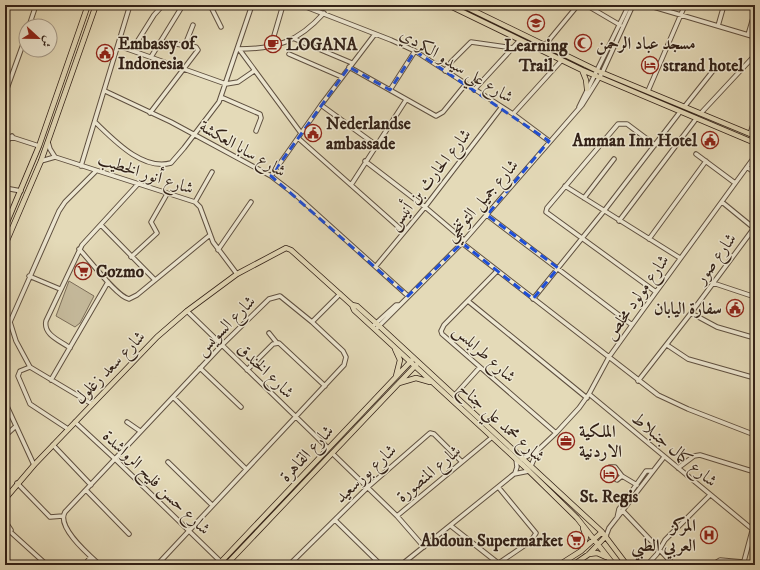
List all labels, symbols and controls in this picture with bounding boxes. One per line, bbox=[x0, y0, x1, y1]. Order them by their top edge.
school or university icon: Learning Trail bbox=[526, 13, 546, 33]
north arrow bbox=[18, 18, 58, 58]
street label: شارع علي سيدو الكردي bbox=[393, 23, 517, 113]
place label: Embassy of Indonesia bbox=[118, 33, 198, 75]
mosque icon: مسجد عباد الرحمن bbox=[573, 33, 593, 53]
place label: مسجد عباد الرحمن bbox=[596, 33, 696, 55]
text: ش bbox=[38, 34, 55, 49]
cafe icon: LOGANA bbox=[263, 34, 283, 54]
place label: LOGANA bbox=[286, 34, 359, 56]
place label: Learning Trail bbox=[504, 35, 568, 77]
public building icon: Embassy of Indonesia bbox=[95, 43, 115, 63]
hotel icon: strand hotel bbox=[640, 55, 660, 75]
place label: strand hotel bbox=[663, 55, 744, 77]
place label: Nederlandse ambassade bbox=[326, 113, 411, 155]
street label: شارع سابا العكشة bbox=[194, 115, 290, 184]
public building icon: Nederlandse ambassade bbox=[303, 123, 323, 143]
street label: شارع الحارث بن أنيس bbox=[382, 123, 478, 236]
place label: Amman Inn Hotel bbox=[572, 130, 698, 152]
public building icon: Amman Inn Hotel bbox=[700, 130, 720, 150]
street label: شارع أنور الخطيب bbox=[94, 146, 197, 202]
street label: شارع جميل التوتنجي bbox=[440, 155, 527, 249]
street label: شارع صور bbox=[689, 229, 743, 291]
street label: شارع مولود مخلص bbox=[599, 251, 676, 346]
supermarket icon: Cozmo bbox=[73, 261, 93, 281]
place label: Cozmo bbox=[96, 261, 144, 283]
street label: شارع السويس bbox=[191, 291, 262, 362]
place label: سفارة اليابان bbox=[654, 298, 722, 320]
public building icon: سفارة اليابان bbox=[725, 298, 745, 318]
street label: شارع طرابلس bbox=[447, 320, 520, 389]
street label: شارع سعد زغلول bbox=[69, 326, 152, 411]
street label: شارع الخندق bbox=[231, 338, 299, 405]
street label: شارع محمد علي جناح bbox=[450, 378, 549, 471]
street label: شارع كمال جنبلاط bbox=[626, 408, 722, 494]
street label: شارع القاهرة bbox=[275, 421, 340, 488]
place label: الملكية الاردنية bbox=[579, 421, 622, 463]
street label: شارع حسن فليح الرواشدة bbox=[95, 426, 215, 543]
office icon: الملكية الاردنية bbox=[556, 431, 576, 451]
street label: شارع بورسعيد bbox=[330, 439, 403, 510]
street label: شارع المنصورة bbox=[392, 440, 467, 509]
hotel icon: St. Regis bbox=[599, 464, 619, 484]
place label: St. Regis bbox=[580, 486, 639, 508]
place label: المركز العربي الطبي bbox=[631, 515, 696, 562]
hospital icon: المركز العربي الطبي bbox=[699, 525, 719, 545]
place label: Abdoun Supermarket bbox=[420, 530, 564, 552]
supermarket icon: Abdoun Supermarket bbox=[566, 530, 586, 550]

